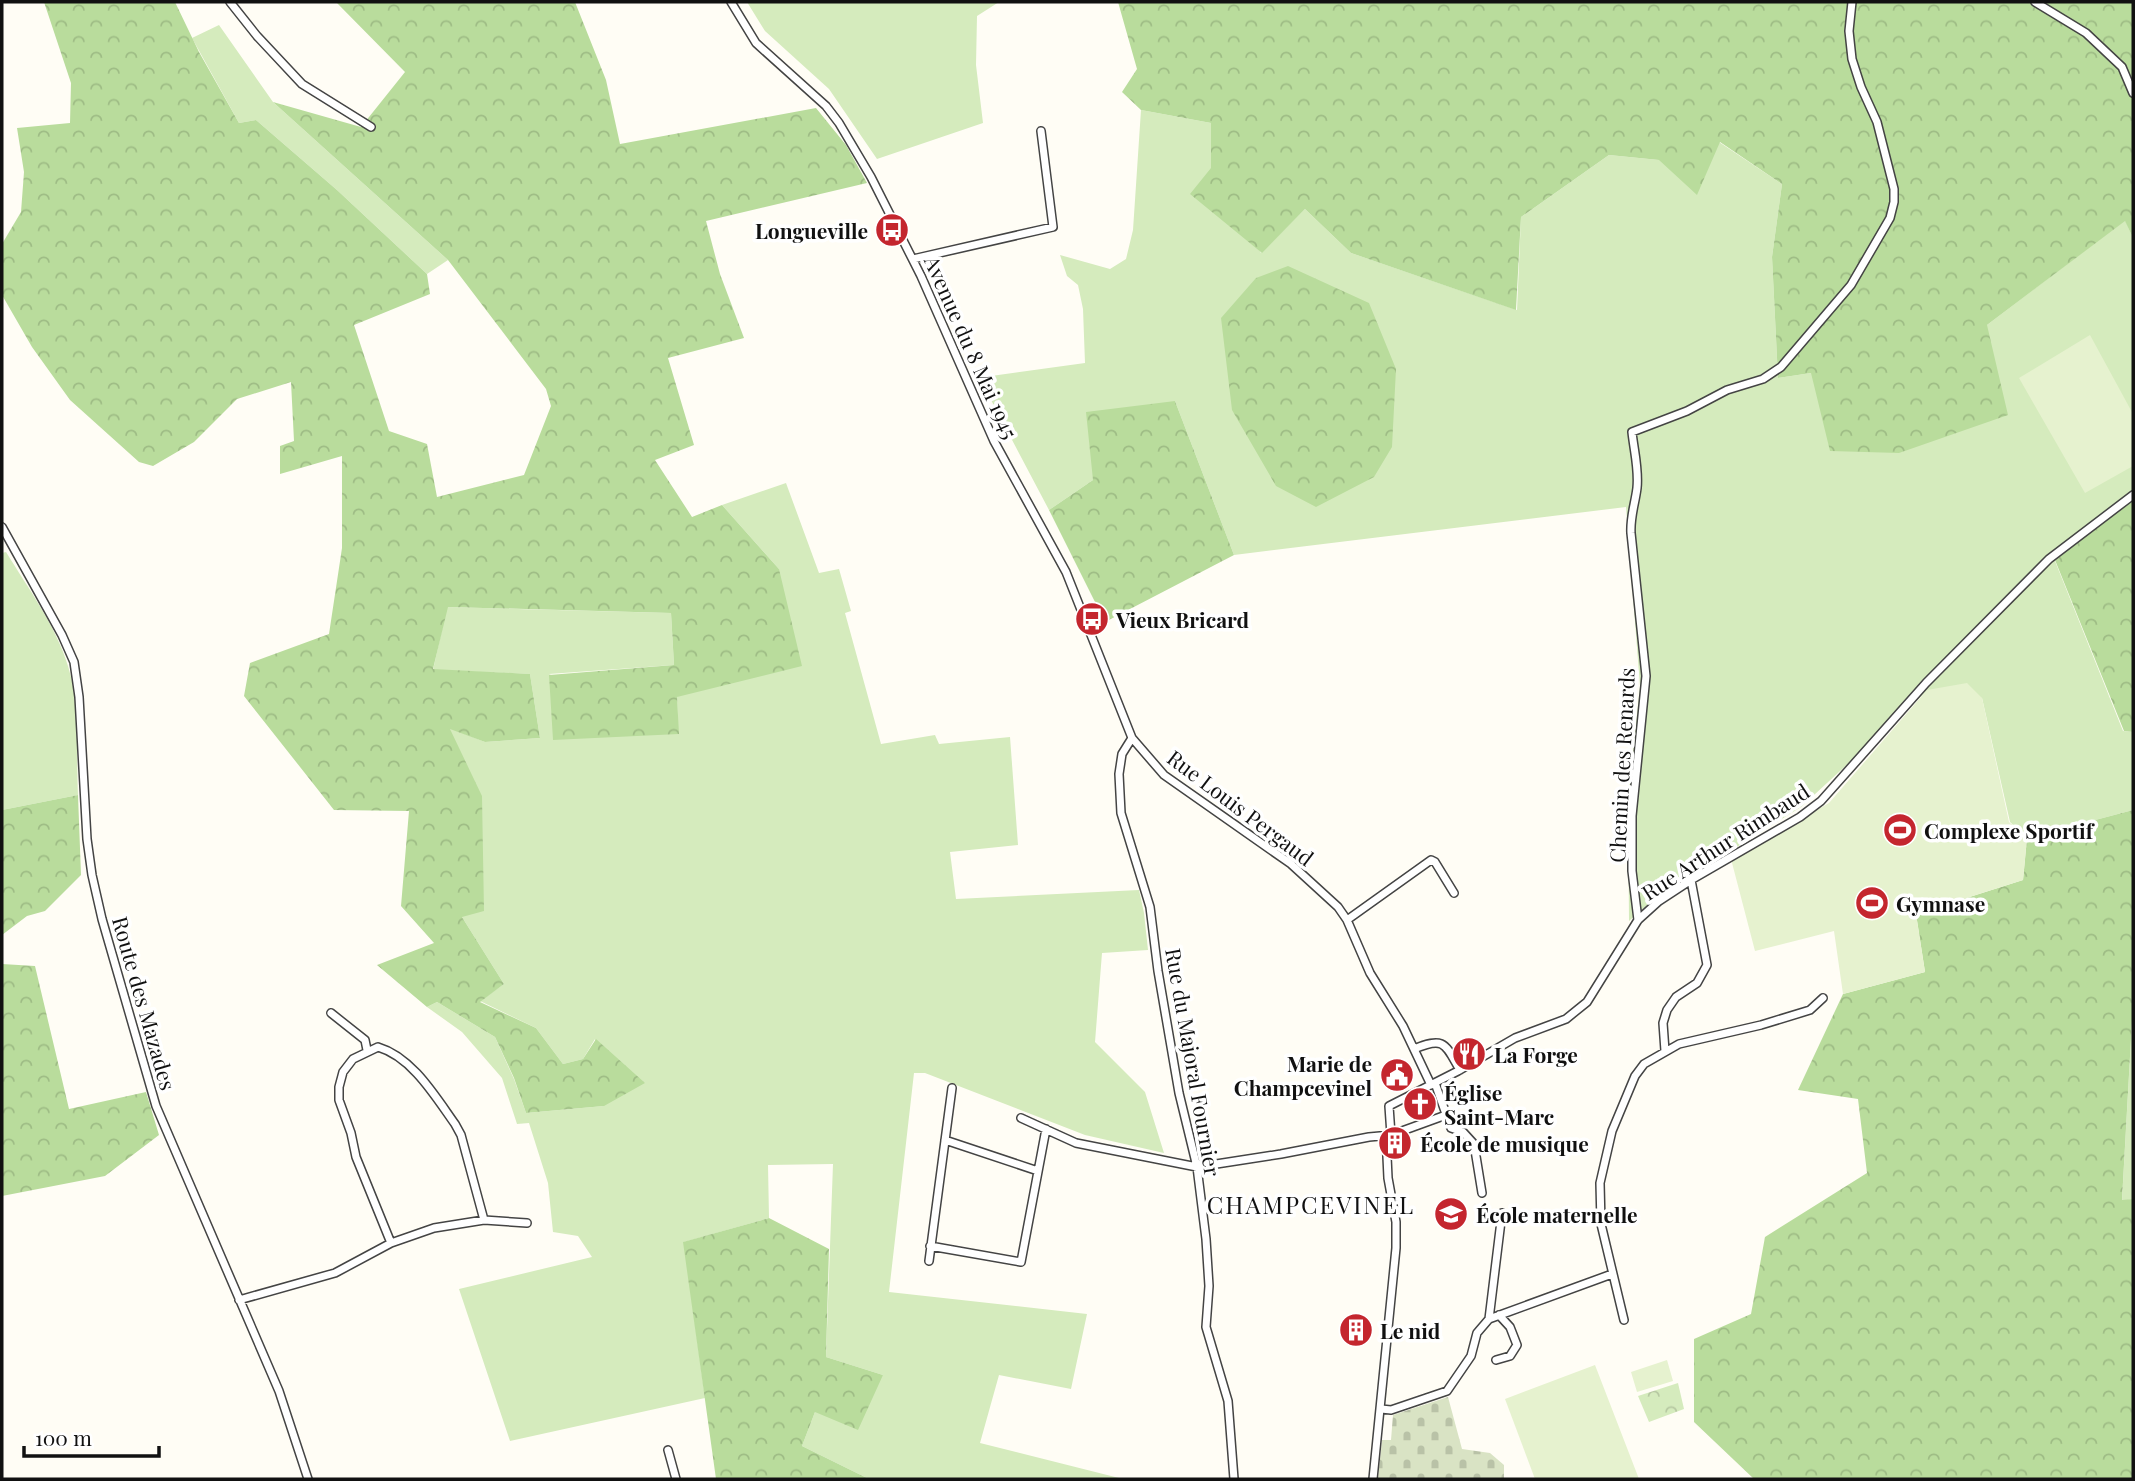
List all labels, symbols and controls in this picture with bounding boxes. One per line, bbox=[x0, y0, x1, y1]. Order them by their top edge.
bus stop icon: Longueville bbox=[873, 211, 911, 249]
place label: Longueville bbox=[755, 216, 868, 244]
street label: Avenue du 8 Mai 1945 bbox=[919, 250, 1025, 443]
bus stop icon: Vieux Bricard bbox=[1073, 600, 1111, 638]
place label: Vieux Bricard bbox=[1115, 605, 1250, 633]
street label: Chemin des Renards bbox=[1602, 667, 1640, 863]
street label: Rue Louis Pergaud bbox=[1162, 743, 1320, 871]
street label: Rue Arthur Rimbaud bbox=[1636, 776, 1814, 906]
sports icon: Complexe Sportif bbox=[1881, 811, 1919, 849]
place label: Complexe Sportif bbox=[1924, 816, 2096, 844]
sports icon: Gymnase bbox=[1853, 884, 1891, 922]
place label: Gymnase bbox=[1896, 889, 1985, 917]
street label: Route des Mazades bbox=[107, 913, 183, 1093]
street label: Rue du Majoral Fournier bbox=[1160, 946, 1228, 1179]
restaurant icon: La Forge bbox=[1450, 1035, 1488, 1073]
place label: La Forge bbox=[1494, 1040, 1578, 1068]
place label: Marie de Champcevinel bbox=[1234, 1049, 1372, 1101]
public building icon: Marie de Champcevinel bbox=[1378, 1056, 1416, 1094]
place label: Église Saint-Marc bbox=[1444, 1078, 1554, 1130]
church icon: Église Saint-Marc bbox=[1401, 1085, 1439, 1123]
building icon: École de musique bbox=[1376, 1124, 1414, 1162]
place label: École de musique bbox=[1420, 1129, 1589, 1157]
district label: CHAMPCEVINEL bbox=[1207, 1188, 1415, 1220]
school or university icon: École maternelle bbox=[1432, 1195, 1470, 1233]
place label: École maternelle bbox=[1476, 1200, 1638, 1228]
building icon: Le nid bbox=[1337, 1311, 1375, 1349]
place label: Le nid bbox=[1380, 1316, 1441, 1344]
scale bar bbox=[24, 1414, 159, 1458]
text: 100 m bbox=[35, 1423, 92, 1451]

